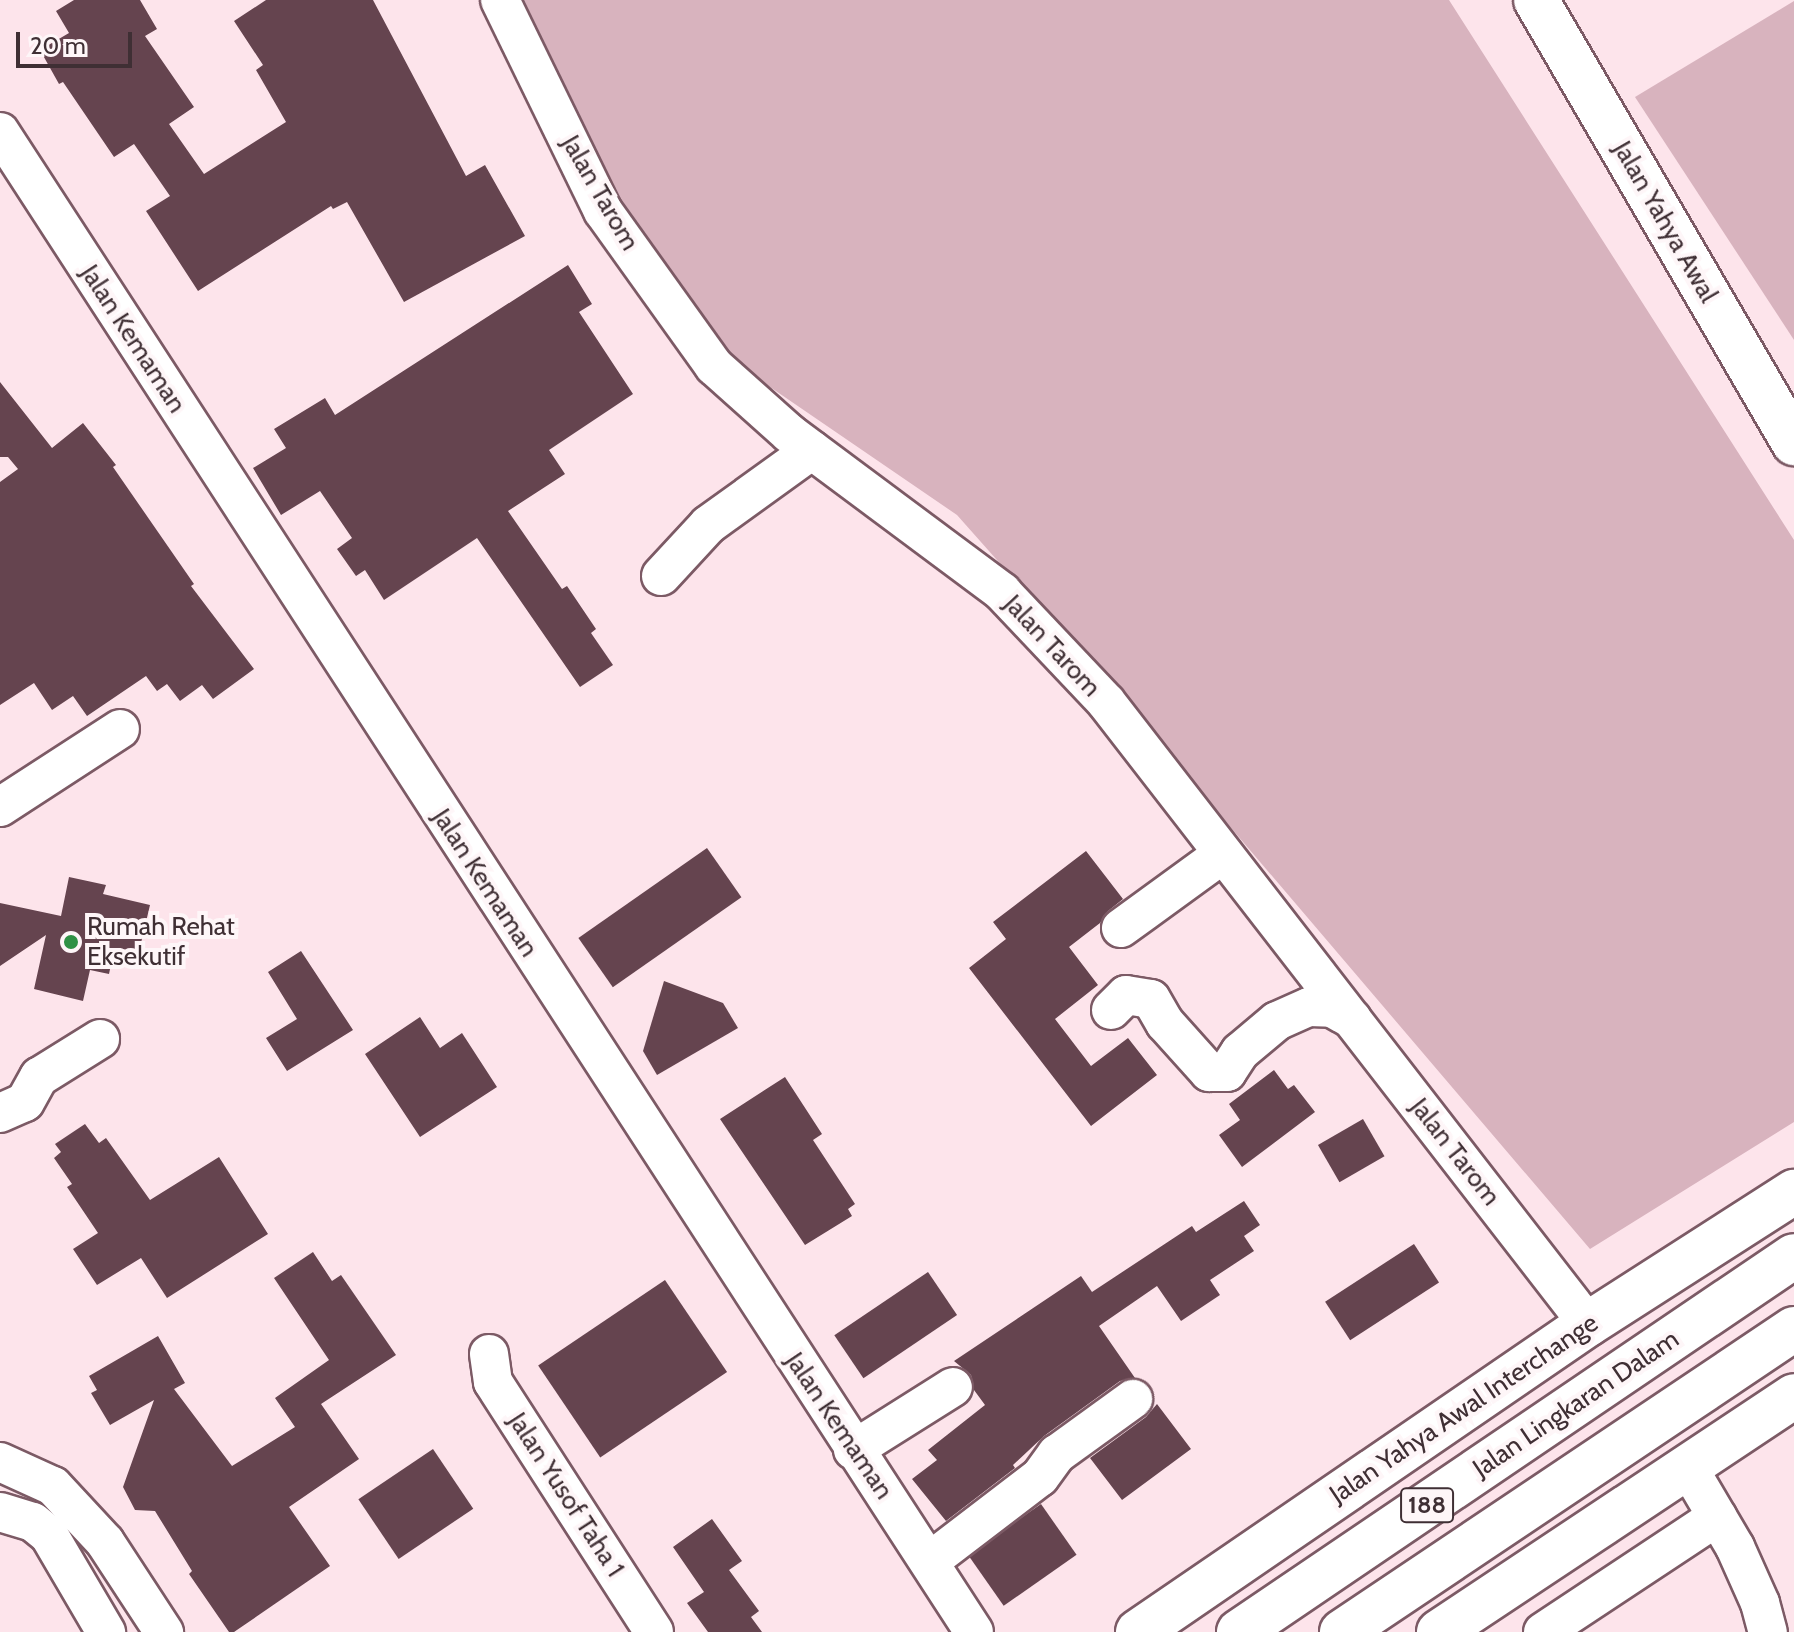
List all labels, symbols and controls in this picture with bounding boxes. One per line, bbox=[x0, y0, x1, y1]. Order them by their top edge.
scale bar bbox=[20, 16, 136, 66]
text: 20 m bbox=[30, 31, 86, 60]
street label: Jalan Tarom bbox=[555, 130, 645, 256]
street label: Jalan Yahya Awal bbox=[1606, 136, 1724, 308]
street label: Jalan Kemaman bbox=[74, 259, 192, 419]
street label: Jalan Tarom bbox=[997, 589, 1107, 703]
street label: Jalan Kemaman bbox=[426, 803, 544, 963]
place label: Rumah Rehat Eksekutif bbox=[87, 911, 235, 972]
marker: Rumah Rehat Eksekutif bbox=[62, 933, 80, 951]
street label: Jalan Tarom bbox=[1403, 1092, 1507, 1212]
street label: Jalan Yahya Awal Interchange bbox=[1324, 1308, 1604, 1510]
street label: Jalan Lingkaran Dalam bbox=[1467, 1324, 1685, 1484]
street label: Jalan Kemaman bbox=[779, 1347, 899, 1505]
street label: Jalan Yusof Taha 1 bbox=[501, 1407, 631, 1583]
road number: 188 bbox=[1399, 1485, 1455, 1525]

